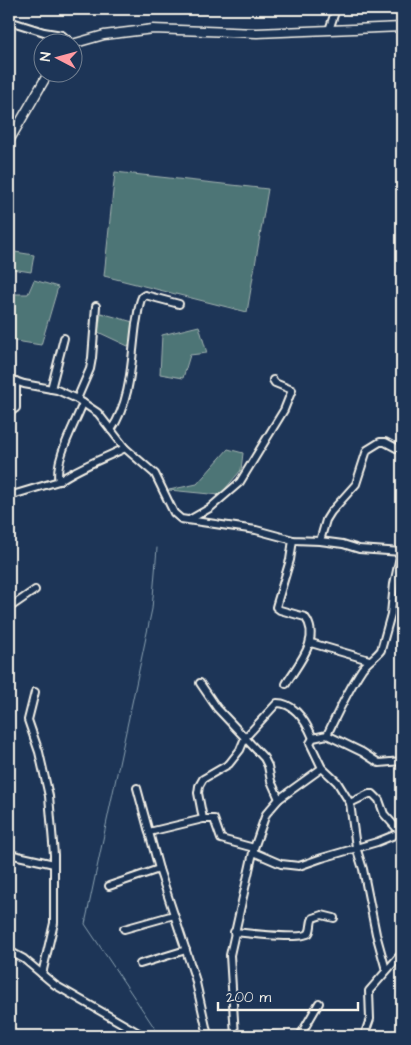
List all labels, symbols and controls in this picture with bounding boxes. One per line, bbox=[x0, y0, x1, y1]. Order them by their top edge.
north arrow bbox=[32, 32, 82, 82]
text: N bbox=[36, 51, 56, 62]
scale bar bbox=[218, 980, 358, 1012]
text: 200 m bbox=[226, 987, 272, 1008]

